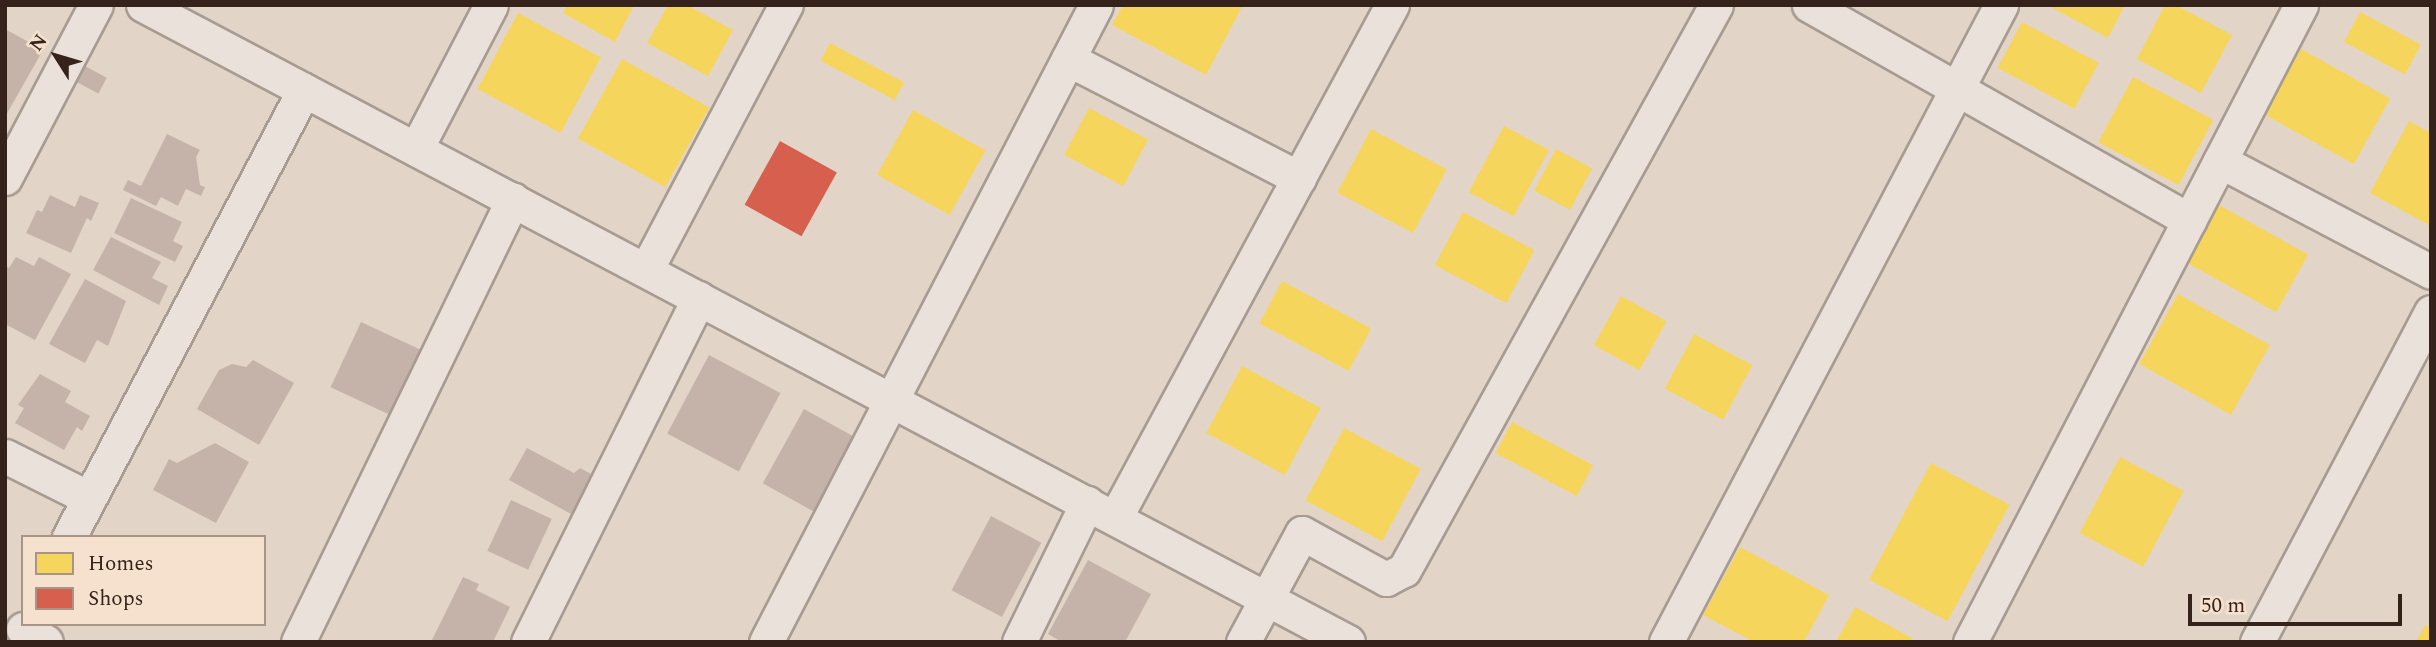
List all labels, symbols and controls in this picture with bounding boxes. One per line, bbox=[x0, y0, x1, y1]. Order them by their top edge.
north arrow bbox=[21, 21, 91, 91]
text: N bbox=[23, 28, 55, 58]
legend bbox=[21, 535, 266, 626]
text: Homes bbox=[88, 548, 154, 580]
scale bar bbox=[2191, 580, 2404, 624]
text: Shops bbox=[88, 583, 144, 615]
text: 50 m bbox=[2201, 590, 2245, 622]

